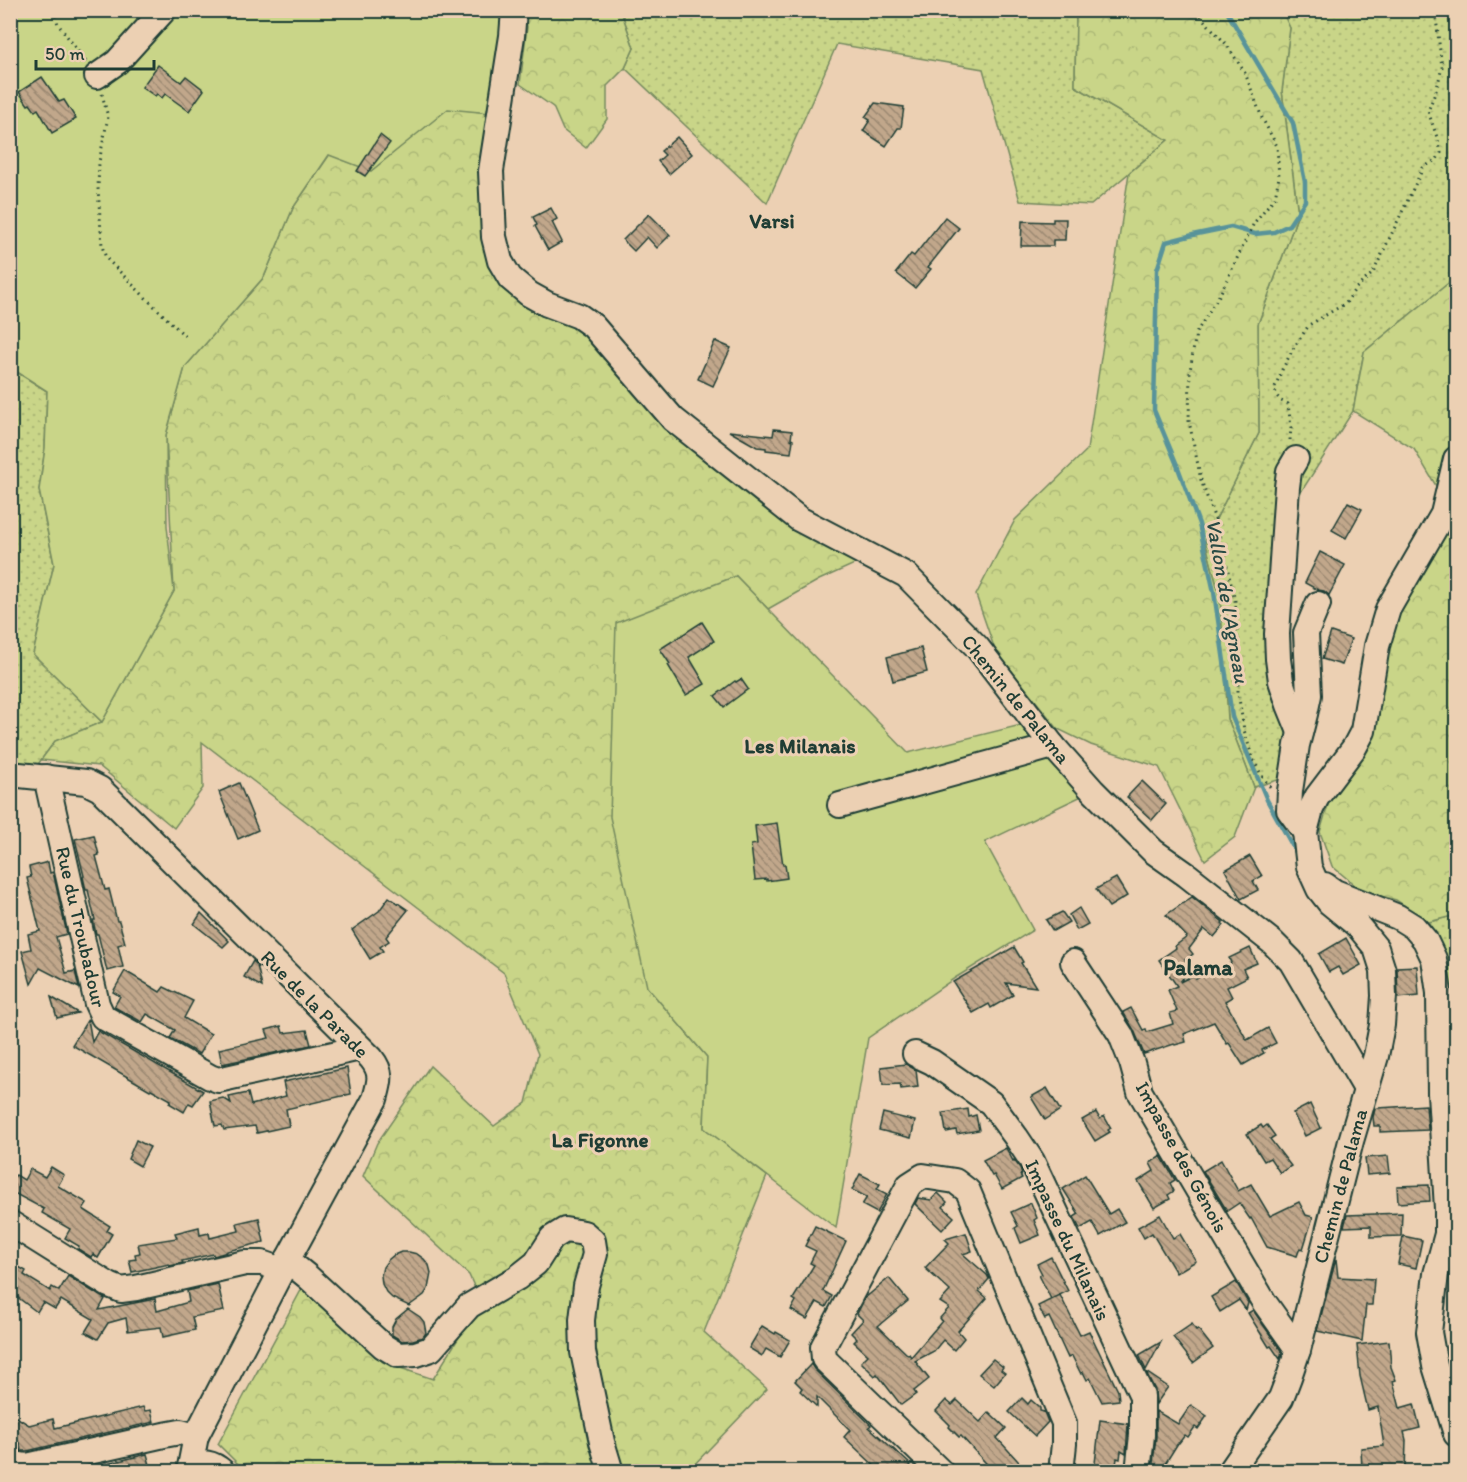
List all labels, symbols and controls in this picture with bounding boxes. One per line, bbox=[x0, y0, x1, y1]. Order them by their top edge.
scale bar bbox=[36, 33, 154, 71]
text: 50 m bbox=[45, 43, 85, 65]
district label: Varsi bbox=[749, 208, 795, 233]
water label: Vallon de l'Agneau bbox=[1201, 517, 1255, 685]
street label: Chemin de Palama bbox=[957, 630, 1076, 769]
district label: Les Milanais bbox=[744, 733, 856, 758]
street label: Rue du Troubadour bbox=[51, 844, 111, 1010]
street label: Rue de la Parade bbox=[256, 945, 374, 1063]
district label: Palama bbox=[1163, 954, 1233, 981]
street label: Impasse des Génois bbox=[1131, 1077, 1234, 1237]
street label: Chemin de Palama bbox=[1308, 1105, 1372, 1266]
district label: La Figonne bbox=[551, 1127, 649, 1153]
street label: Impasse du Milanais bbox=[1020, 1156, 1116, 1324]

